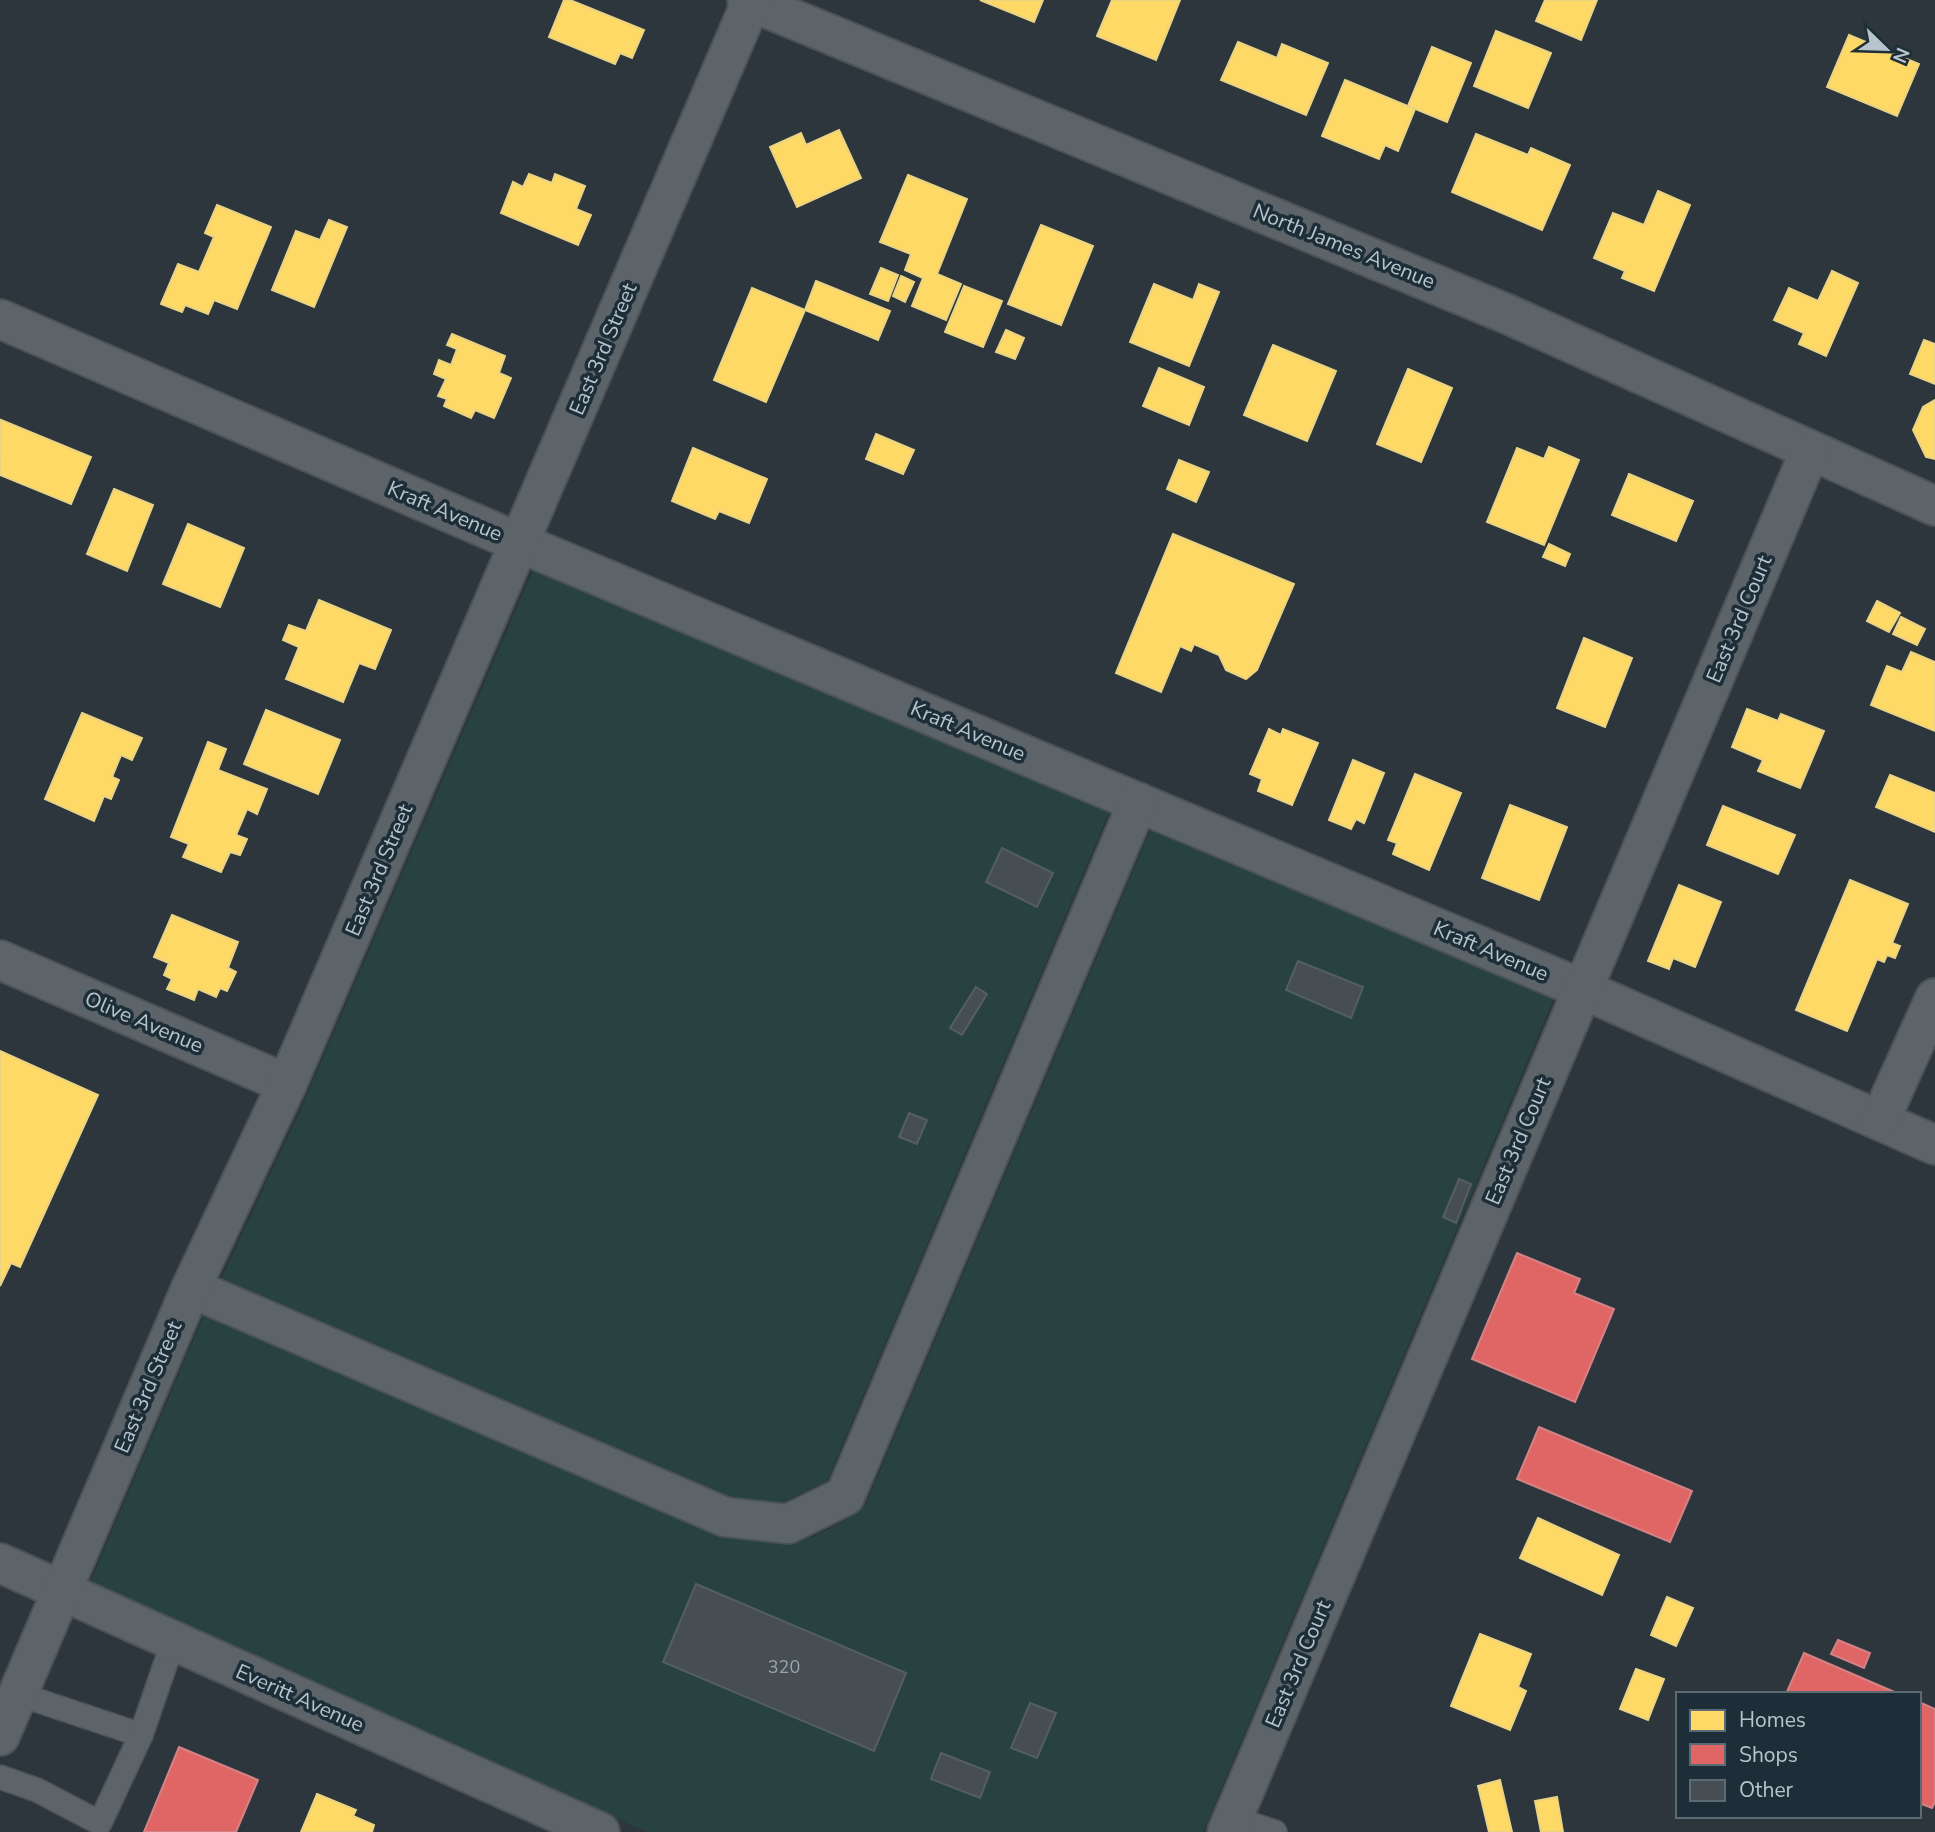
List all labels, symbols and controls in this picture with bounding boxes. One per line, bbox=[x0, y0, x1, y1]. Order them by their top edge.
north arrow bbox=[1851, 14, 1921, 84]
text: N bbox=[1886, 44, 1915, 67]
street label: North James Avenue bbox=[1249, 197, 1439, 295]
street label: East 3rd Street bbox=[563, 278, 644, 419]
street label: Kraft Avenue bbox=[383, 474, 507, 548]
street label: East 3rd Court bbox=[1700, 550, 1779, 687]
street label: Kraft Avenue bbox=[906, 694, 1030, 768]
street label: East 3rd Street bbox=[339, 799, 420, 940]
street label: Kraft Avenue bbox=[1429, 914, 1553, 988]
street label: Olive Avenue bbox=[81, 985, 207, 1059]
street label: East 3rd Court bbox=[1479, 1072, 1558, 1209]
street label: East 3rd Street bbox=[108, 1316, 189, 1457]
street label: East 3rd Court bbox=[1259, 1595, 1338, 1732]
house number: 320 bbox=[768, 1655, 800, 1679]
street label: Everitt Avenue bbox=[231, 1657, 369, 1739]
legend bbox=[1676, 1692, 1921, 1818]
text: Homes bbox=[1739, 1706, 1806, 1734]
text: Shops bbox=[1739, 1741, 1798, 1769]
text: Other bbox=[1739, 1776, 1794, 1804]

